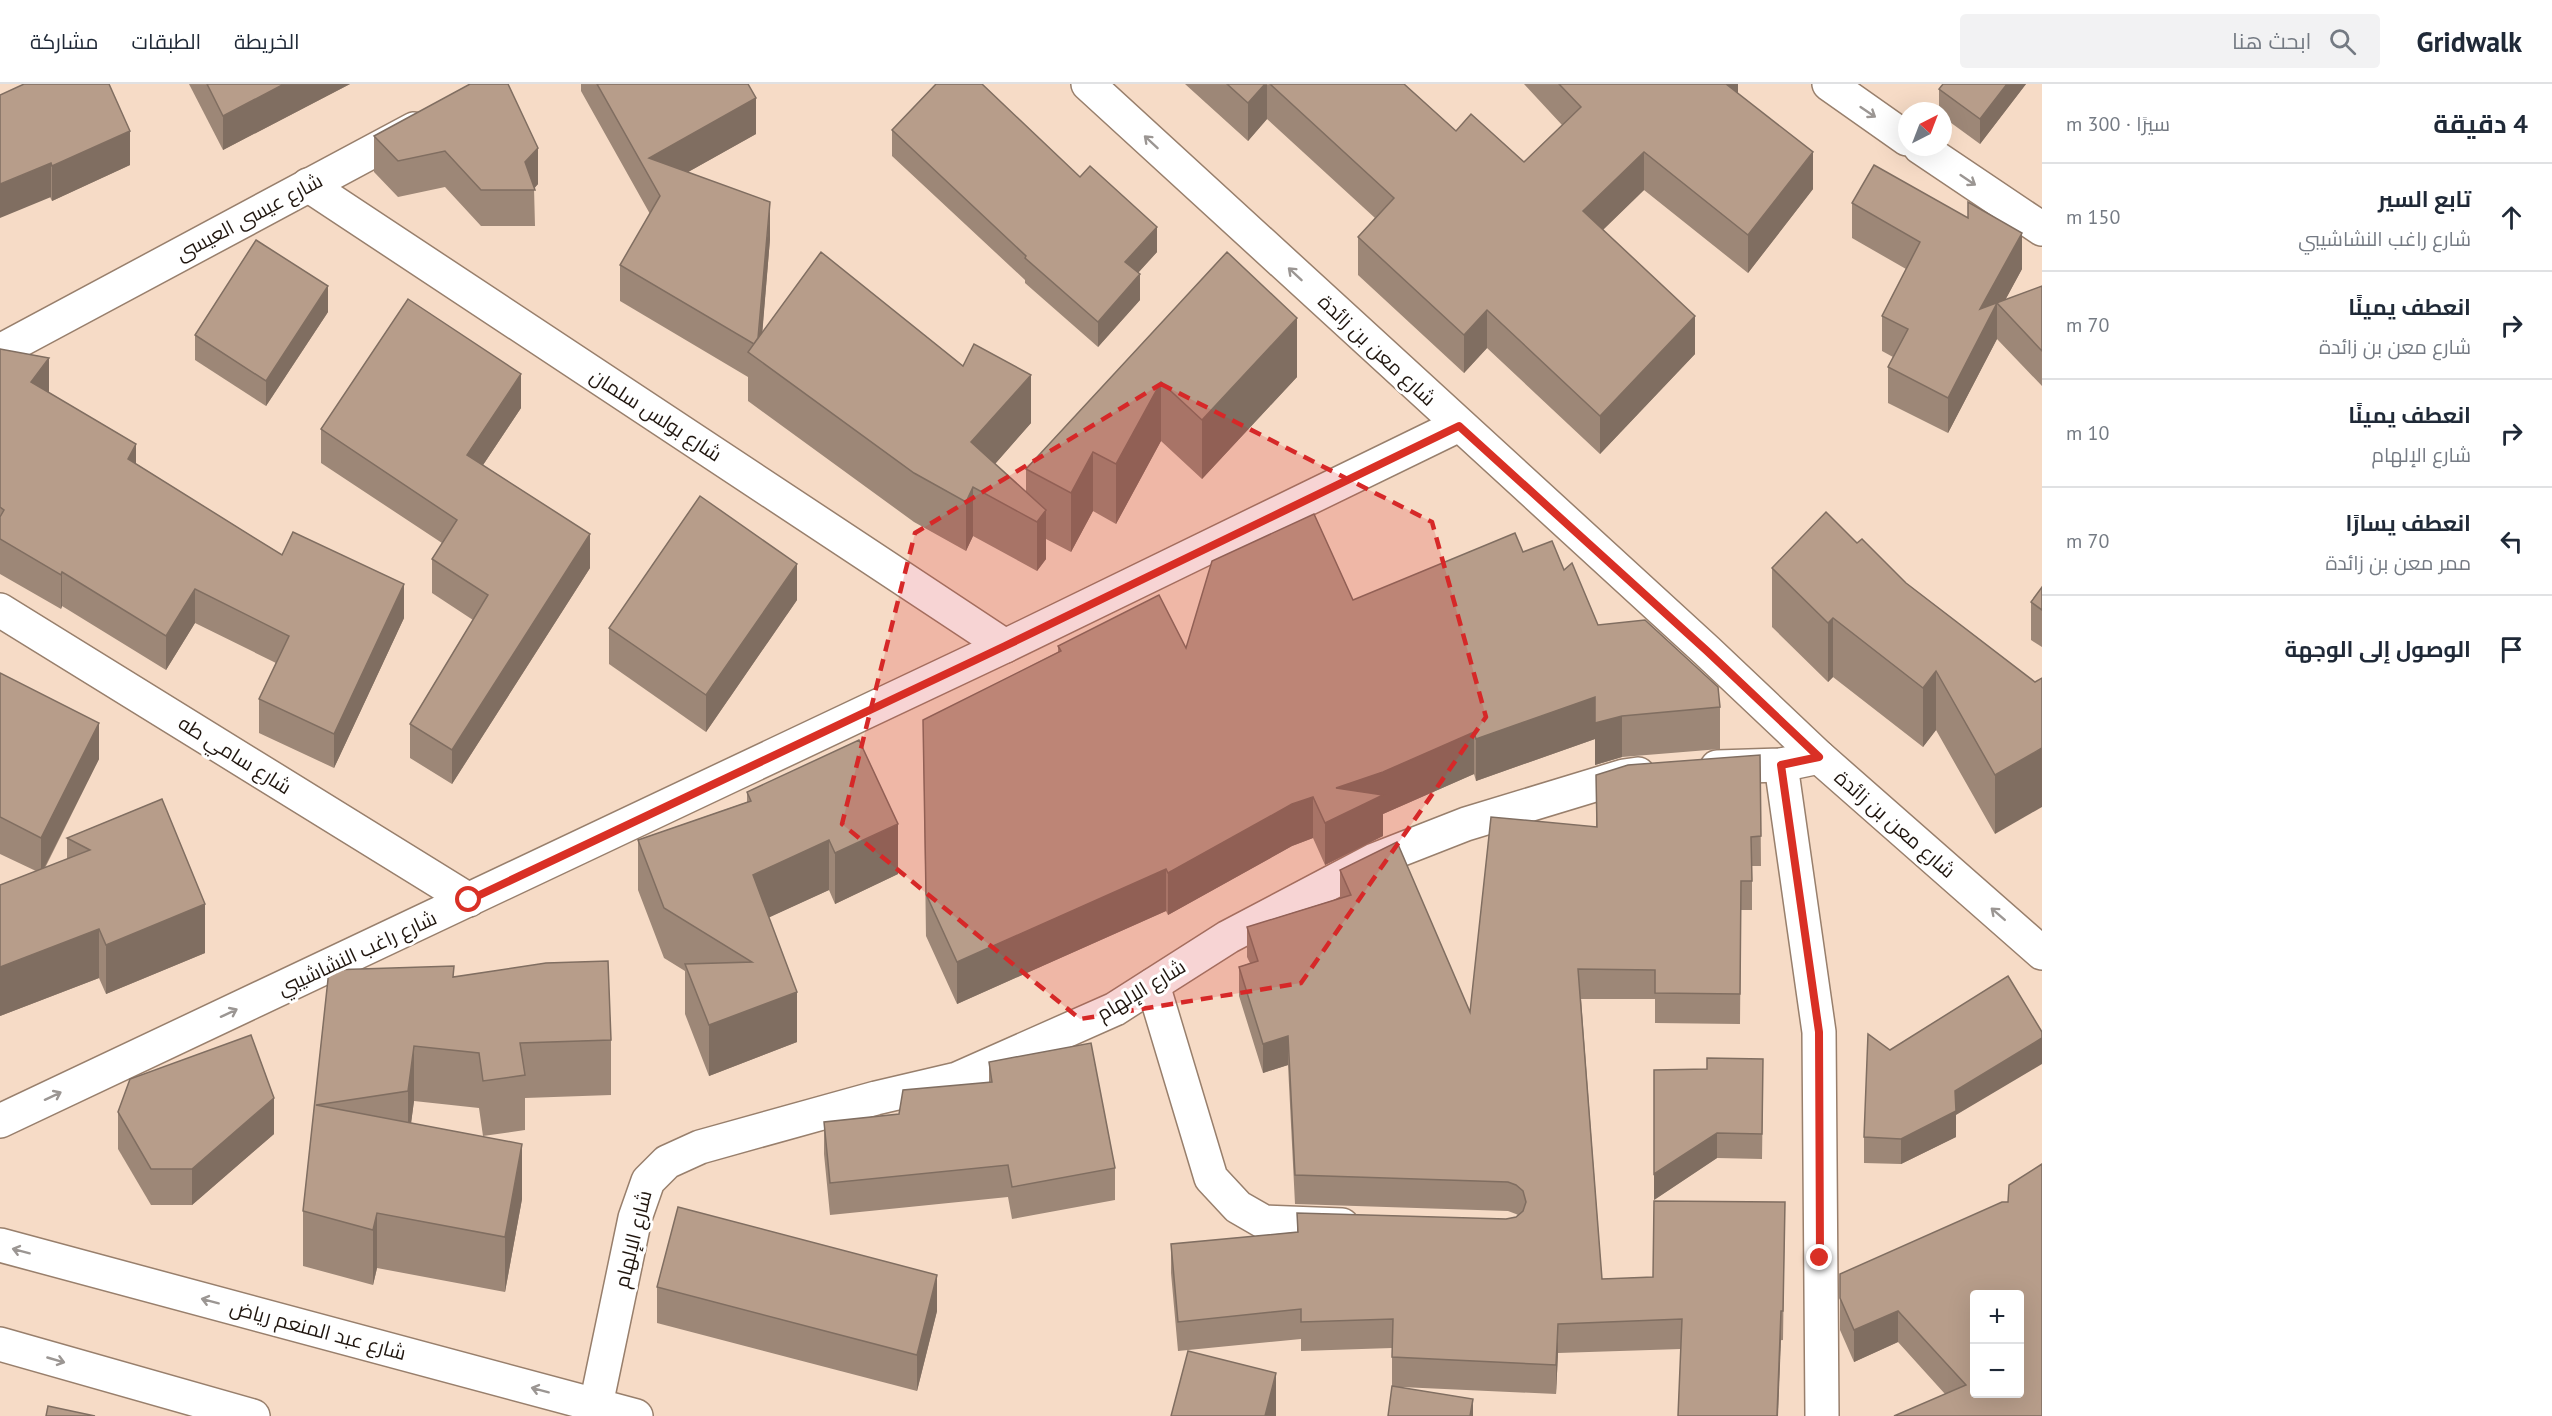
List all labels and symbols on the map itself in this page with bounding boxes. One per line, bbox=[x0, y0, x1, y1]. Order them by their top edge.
north arrow bbox=[1898, 102, 1952, 156]
one-way arrow bbox=[1859, 106, 1875, 118]
one-way arrow bbox=[1144, 135, 1159, 149]
street label: شارع عيسى العيسى bbox=[171, 167, 327, 268]
one-way arrow bbox=[1960, 173, 1977, 186]
one-way arrow bbox=[1287, 267, 1302, 281]
street label: شارع معن بن زائدة bbox=[1312, 289, 1441, 412]
street label: شارع بولس سلمان bbox=[585, 363, 727, 468]
street label: شارع سامي طه bbox=[172, 710, 297, 803]
street label: شارع معن بن زائدة bbox=[1828, 764, 1961, 884]
route start bbox=[455, 886, 481, 912]
street label: شارع راغب النشاشيبي bbox=[273, 905, 442, 1004]
one-way arrow bbox=[1991, 907, 2006, 921]
street label: شارع الإلهام bbox=[1092, 953, 1191, 1028]
one-way arrow bbox=[220, 1007, 238, 1019]
one-way arrow bbox=[43, 1090, 61, 1102]
street label: شارع الإلهام bbox=[608, 1188, 659, 1291]
route end bbox=[1806, 1244, 1832, 1270]
one-way arrow bbox=[12, 1245, 31, 1256]
street label: شارع عبد المنعم رياض bbox=[227, 1294, 409, 1367]
one-way arrow bbox=[200, 1295, 219, 1307]
one-way arrow bbox=[46, 1355, 65, 1366]
one-way arrow bbox=[531, 1384, 550, 1395]

